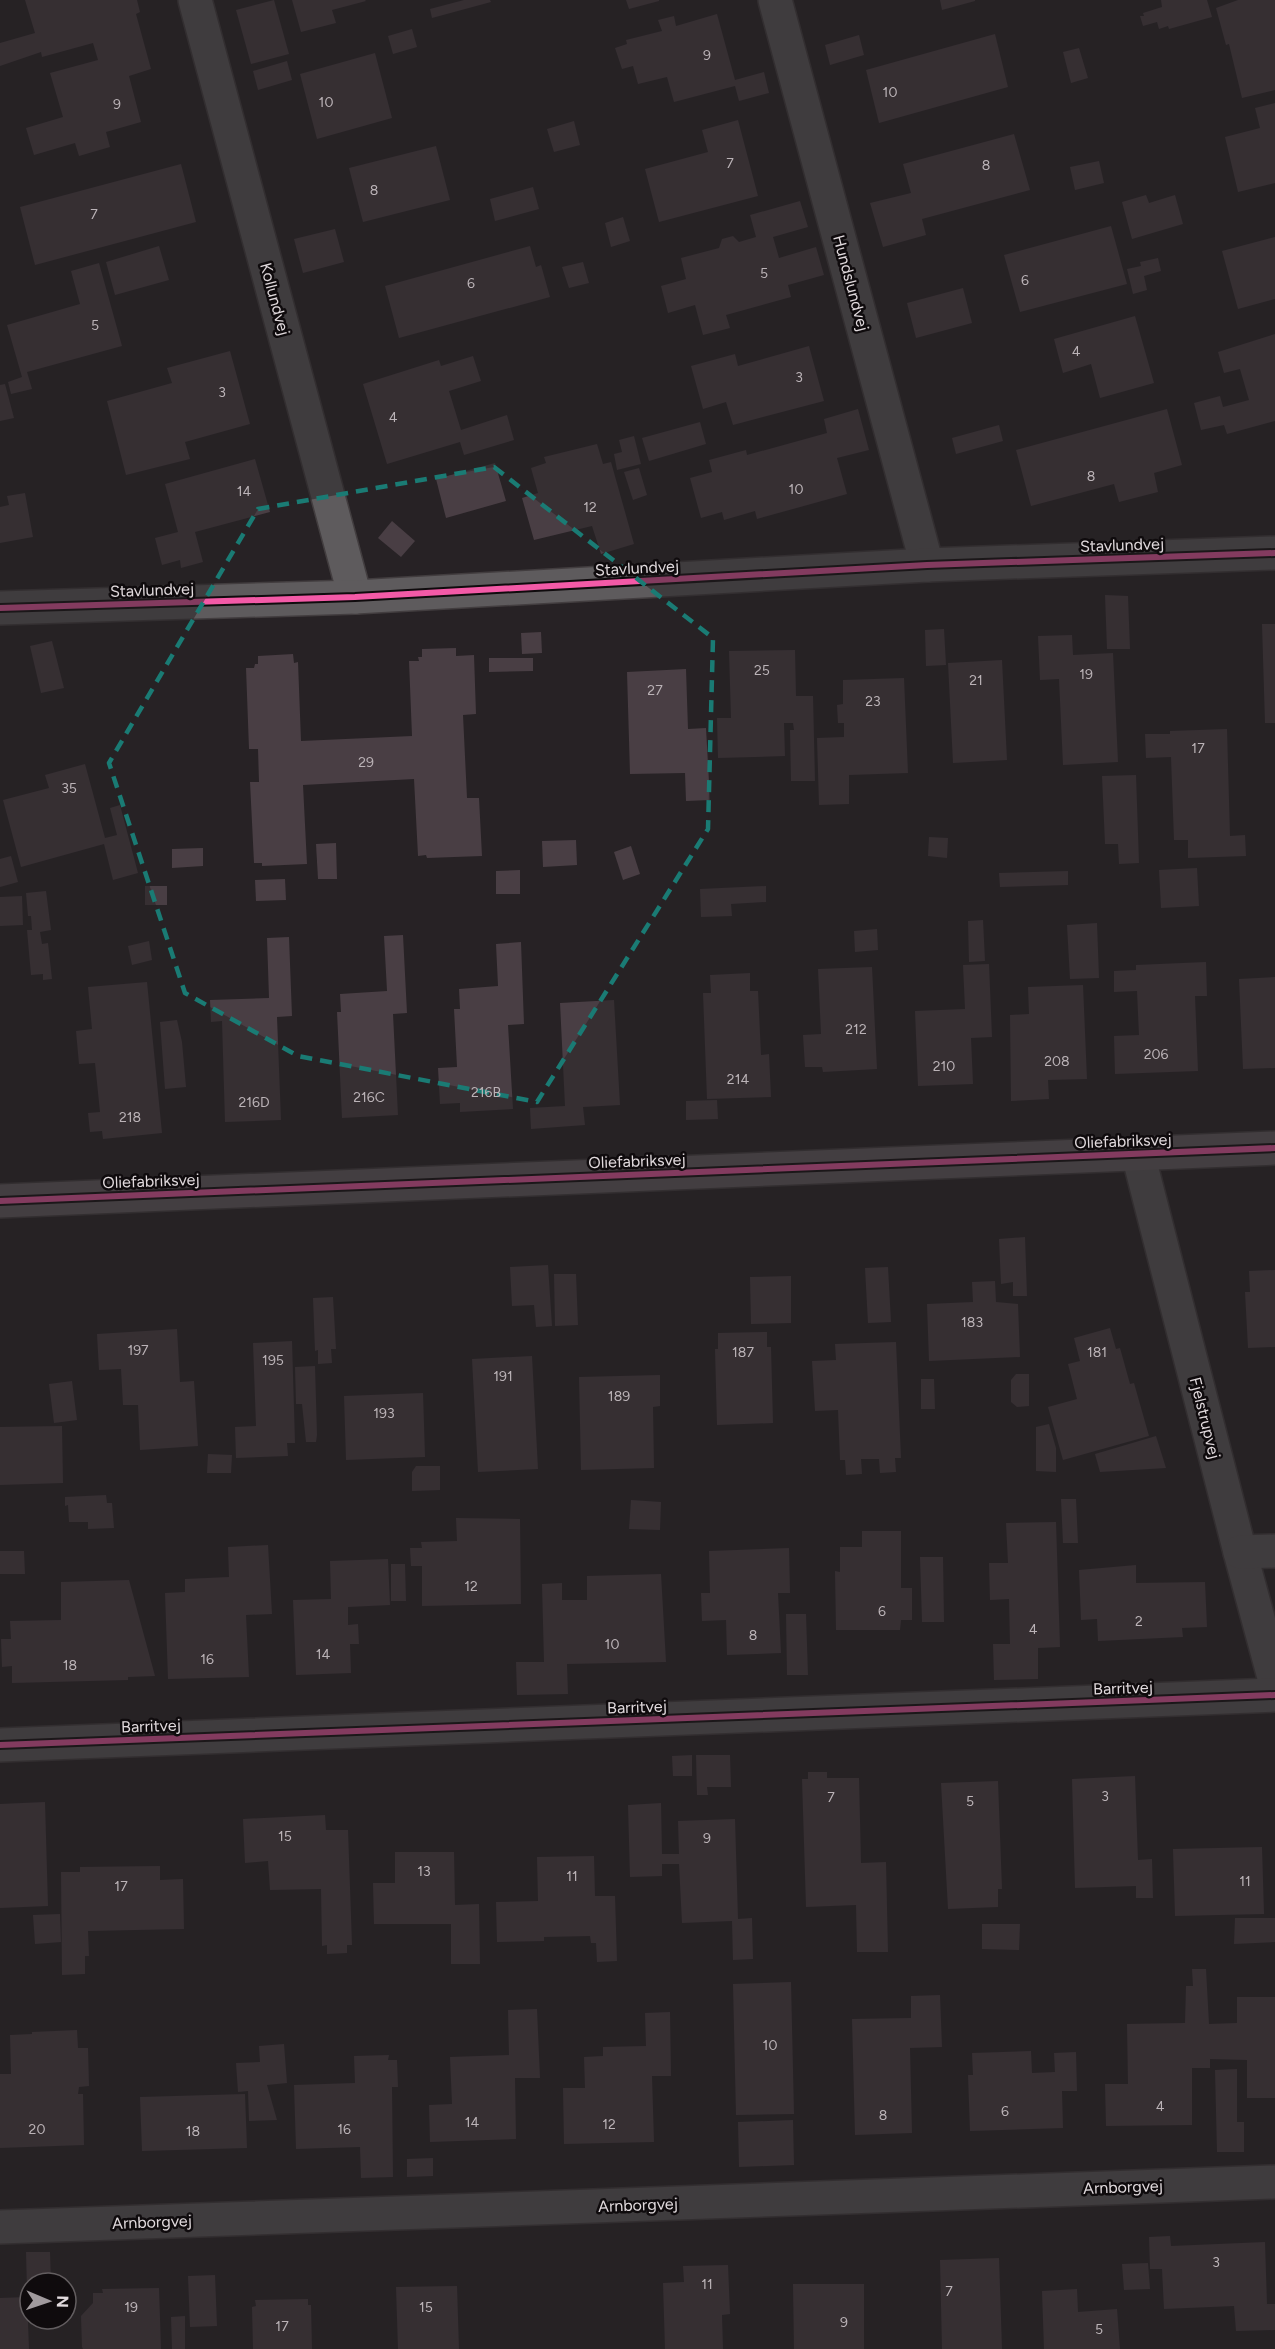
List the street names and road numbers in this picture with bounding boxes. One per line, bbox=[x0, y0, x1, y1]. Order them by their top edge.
street label: Hundslundvej bbox=[829, 233, 873, 333]
street label: Kollundvej bbox=[256, 261, 294, 337]
street label: Stavlundvej bbox=[1080, 534, 1164, 556]
street label: Stavlundvej bbox=[594, 556, 680, 580]
street label: Stavlundvej bbox=[110, 579, 194, 601]
street label: Oliefabriksvej bbox=[1074, 1130, 1172, 1152]
street label: Oliefabriksvej bbox=[588, 1150, 686, 1172]
street label: Oliefabriksvej bbox=[102, 1170, 200, 1192]
street label: Fjelstrupvej bbox=[1186, 1375, 1224, 1461]
street label: Barritvej bbox=[1093, 1677, 1153, 1699]
street label: Barritvej bbox=[607, 1696, 667, 1718]
street label: Barritvej bbox=[121, 1715, 181, 1737]
street label: Arnborgvej bbox=[1083, 2176, 1163, 2198]
street label: Arnborgvej bbox=[598, 2194, 678, 2216]
street label: Arnborgvej bbox=[112, 2211, 192, 2233]

